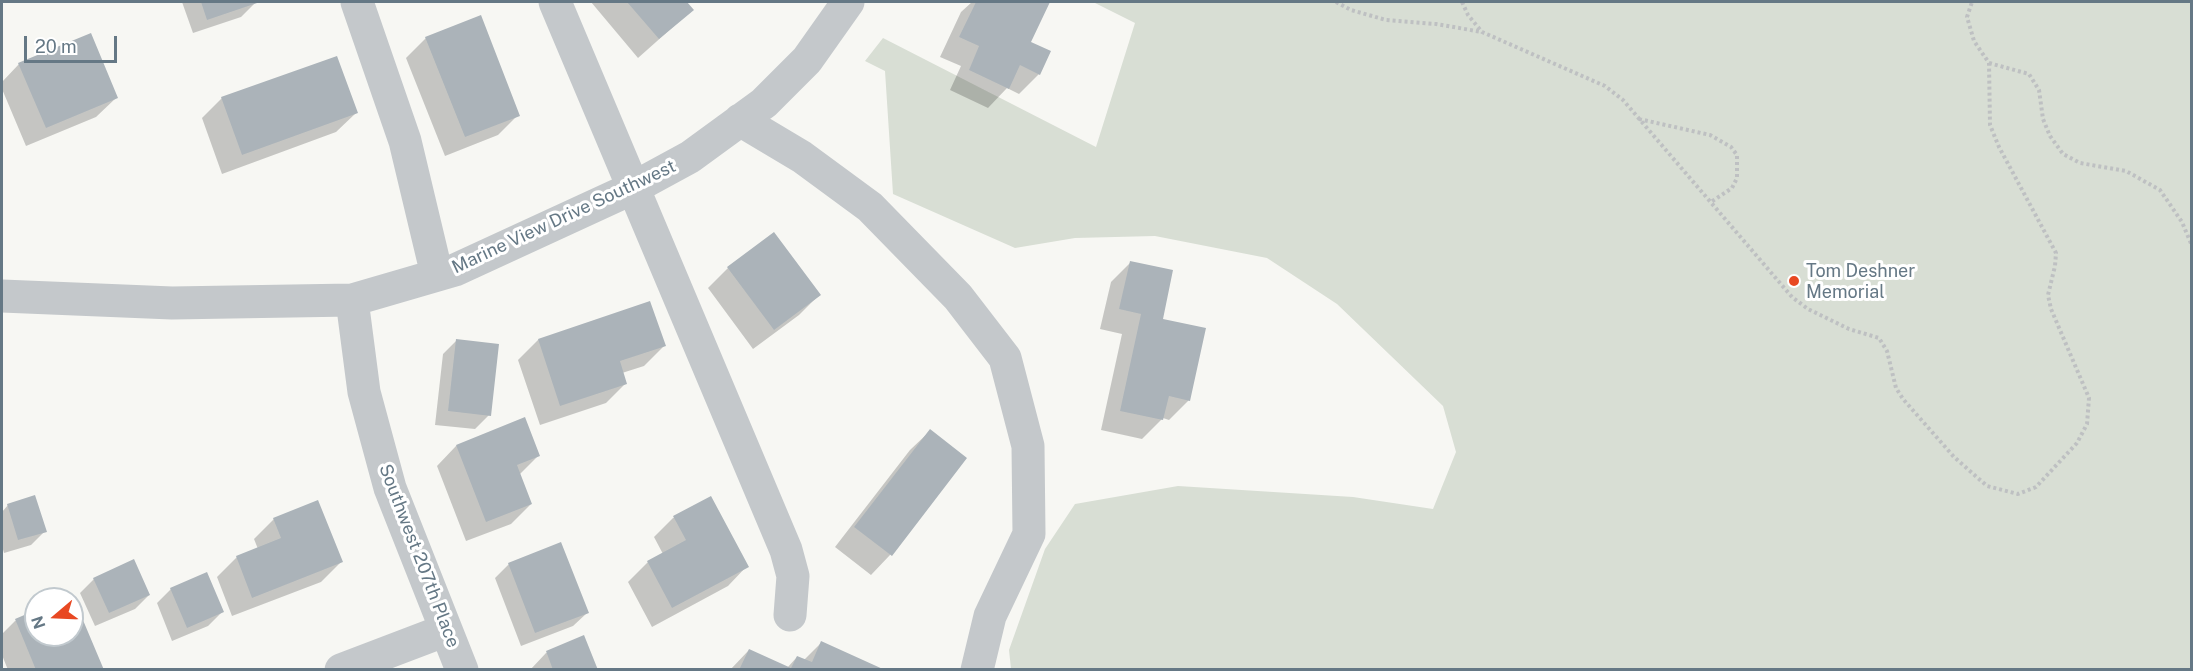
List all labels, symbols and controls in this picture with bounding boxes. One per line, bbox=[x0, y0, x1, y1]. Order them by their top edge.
scale bar bbox=[27, 24, 120, 62]
text: 20 m bbox=[35, 36, 77, 57]
street label: Marine View Drive Southwest bbox=[449, 156, 679, 278]
place label: Tom Deshner Memorial bbox=[1806, 260, 1915, 302]
marker: Tom Deshner Memorial bbox=[1787, 274, 1801, 288]
street label: Southwest 207th Place bbox=[374, 461, 464, 651]
north arrow bbox=[24, 587, 84, 647]
text: N bbox=[27, 613, 49, 631]

